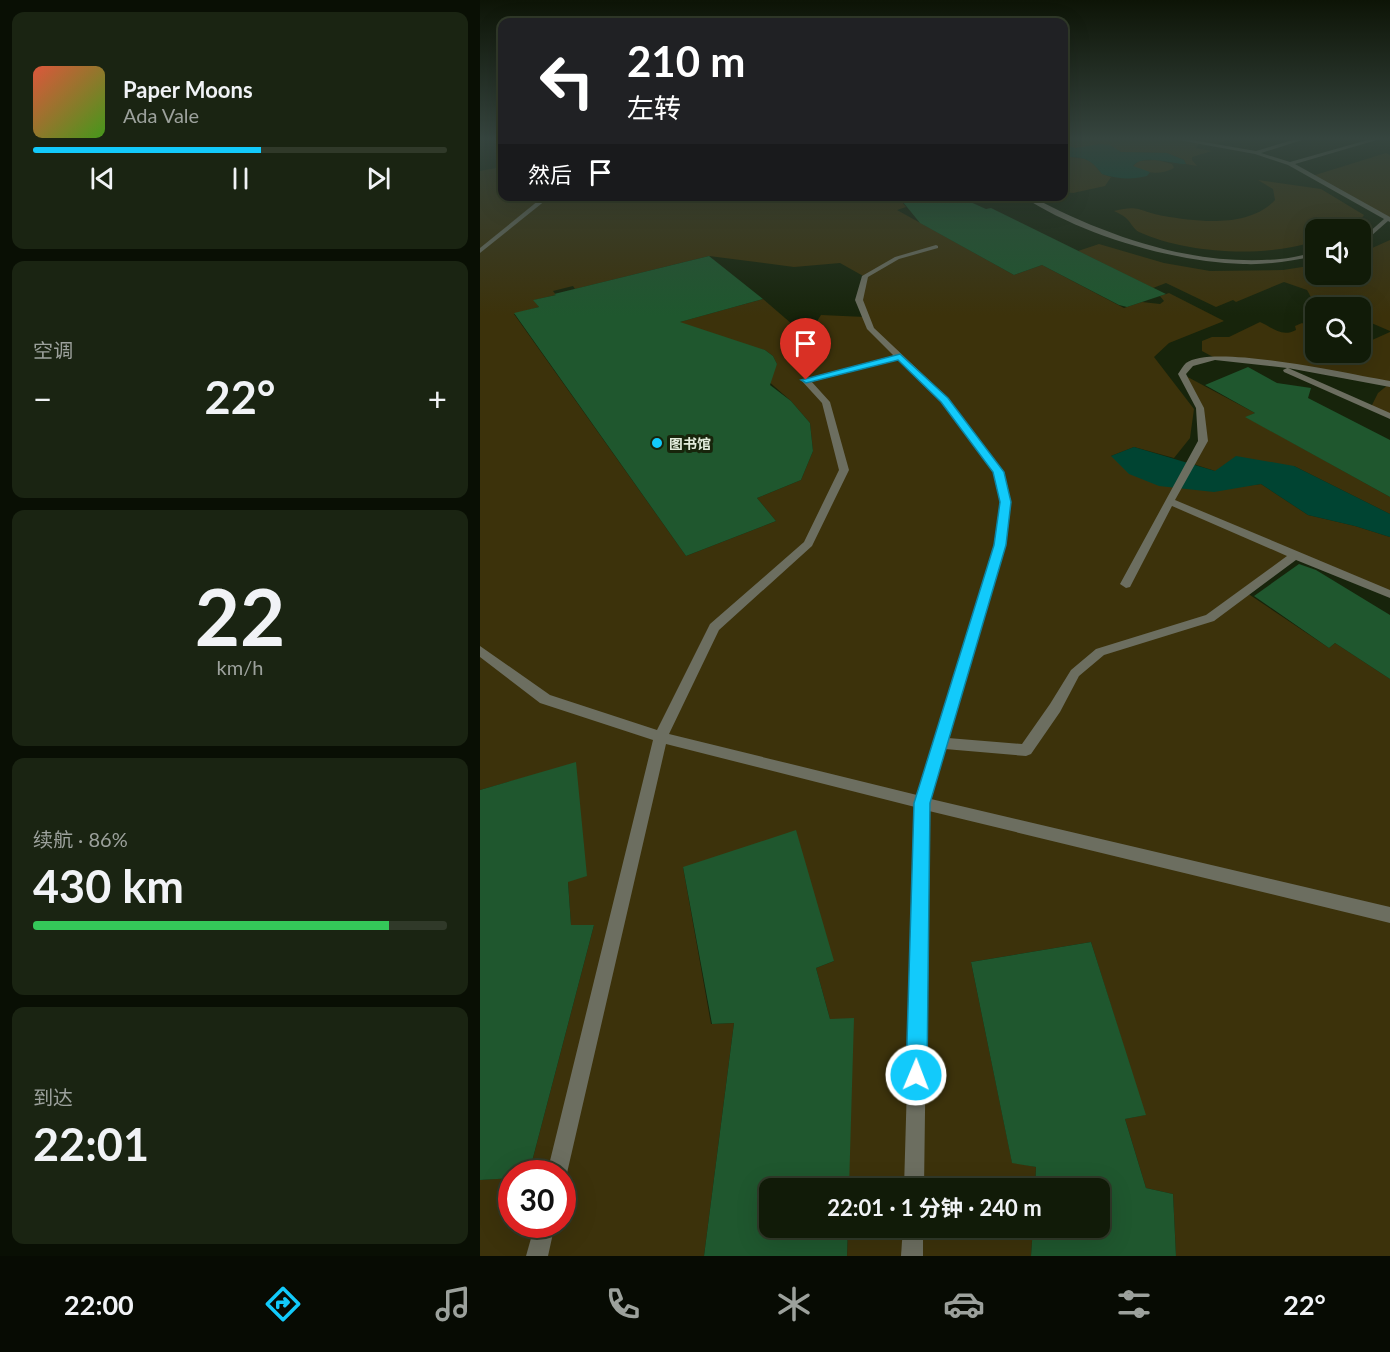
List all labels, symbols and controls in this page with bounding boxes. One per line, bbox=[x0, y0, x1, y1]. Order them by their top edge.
text: 210 m bbox=[627, 36, 745, 86]
icon: left bbox=[528, 42, 606, 120]
text: Paper Moons bbox=[123, 76, 253, 103]
text: 左转 bbox=[627, 91, 681, 124]
text: Ada Vale bbox=[123, 103, 199, 127]
icon: arrive bbox=[584, 156, 617, 189]
text: 然后 bbox=[528, 161, 572, 188]
icon: previous bbox=[86, 162, 119, 195]
icon: pause bbox=[224, 162, 257, 195]
icon: next bbox=[362, 162, 395, 195]
map controls bbox=[1305, 219, 1371, 363]
button: sound bbox=[1305, 219, 1371, 285]
button: search bbox=[1305, 297, 1371, 363]
pin bbox=[780, 318, 831, 380]
icon: arrive bbox=[789, 327, 822, 360]
text: 空调 bbox=[33, 338, 73, 362]
text: 22° bbox=[205, 370, 275, 424]
text: − bbox=[33, 378, 52, 418]
text: + bbox=[428, 378, 447, 418]
place label: 图书馆 bbox=[669, 435, 711, 452]
marker: 图书馆 bbox=[650, 436, 664, 450]
text: 22 bbox=[195, 569, 285, 663]
text: km/h bbox=[217, 655, 263, 679]
text: 续航 · 86% bbox=[33, 827, 128, 851]
text: 430 km bbox=[33, 859, 184, 913]
position arrow bbox=[884, 1043, 948, 1107]
text: 到达 bbox=[33, 1085, 73, 1109]
text: 22:01 bbox=[33, 1117, 149, 1171]
speed limit sign: 30 bbox=[498, 1160, 576, 1238]
text: 22:01 · 1 分钟 · 240 m bbox=[827, 1194, 1042, 1221]
icon: directions bbox=[262, 1283, 304, 1325]
icon: music bbox=[432, 1283, 474, 1325]
icon: phone bbox=[602, 1283, 644, 1325]
icon: climate bbox=[773, 1283, 815, 1325]
icon: car bbox=[943, 1283, 985, 1325]
icon: filters bbox=[1113, 1283, 1155, 1325]
text: 22:00 bbox=[64, 1288, 134, 1321]
text: 22° bbox=[1283, 1288, 1326, 1321]

